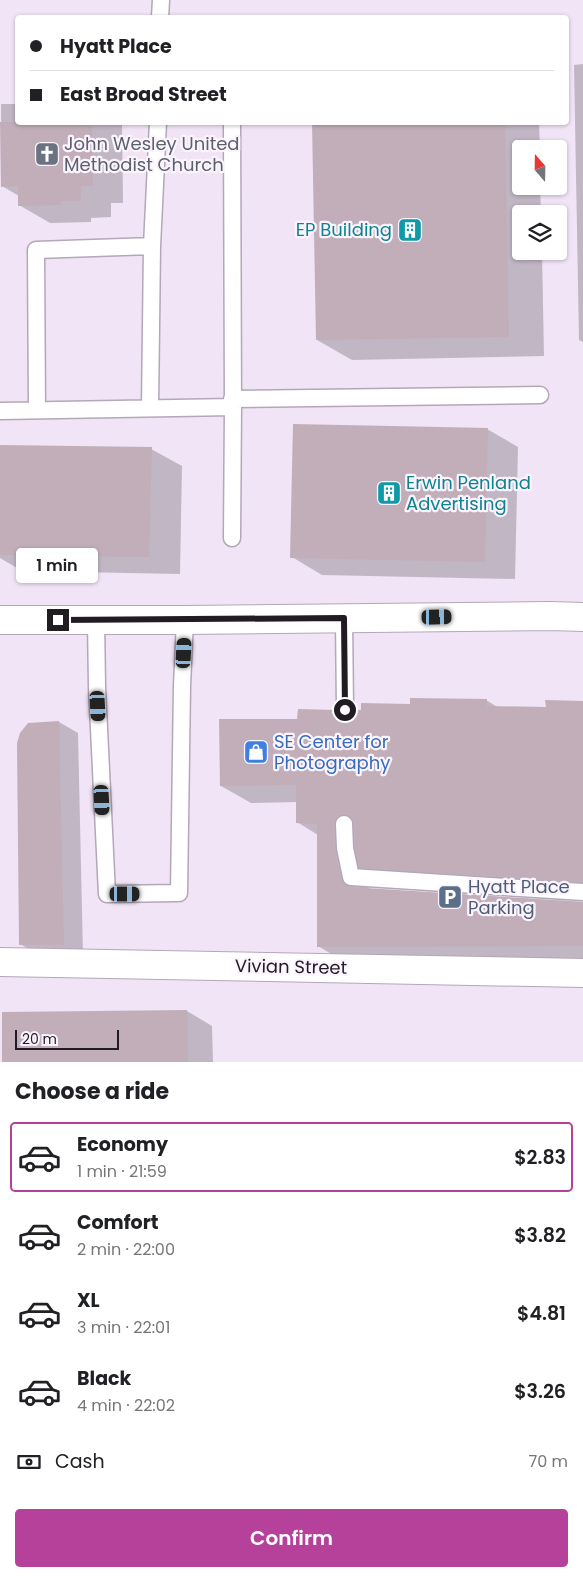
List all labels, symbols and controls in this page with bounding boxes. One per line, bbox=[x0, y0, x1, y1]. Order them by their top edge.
text: Hyatt Place bbox=[60, 33, 172, 60]
text: East Broad Street bbox=[60, 81, 227, 108]
place label: John Wesley United Methodist Church bbox=[64, 131, 240, 177]
north arrow bbox=[512, 140, 568, 195]
map controls bbox=[512, 140, 567, 260]
church icon: John Wesley United Methodist Church bbox=[34, 141, 60, 167]
button: layers bbox=[512, 205, 567, 260]
place label: EP Building bbox=[296, 217, 392, 242]
building icon: EP Building bbox=[397, 217, 423, 243]
place label: Erwin Penland Advertising bbox=[406, 470, 531, 516]
building icon: Erwin Penland Advertising bbox=[376, 480, 402, 506]
callout: 1 min bbox=[17, 548, 99, 582]
text: 1 min bbox=[36, 554, 78, 577]
route end bbox=[47, 609, 69, 631]
car bbox=[421, 609, 452, 625]
car bbox=[175, 638, 192, 668]
car bbox=[89, 691, 106, 721]
route start bbox=[334, 699, 356, 721]
place label: SE Center for Photography bbox=[274, 729, 390, 775]
shop icon: SE Center for Photography bbox=[243, 739, 269, 765]
car bbox=[93, 785, 110, 815]
place label: Hyatt Place Parking bbox=[468, 874, 570, 920]
parking icon: Hyatt Place Parking bbox=[437, 884, 463, 910]
car bbox=[110, 887, 140, 902]
street label: Vivian Street bbox=[235, 953, 347, 980]
scale bar bbox=[15, 1027, 119, 1050]
text: 20 m bbox=[22, 1029, 57, 1049]
text: Choose a ride bbox=[15, 1076, 169, 1107]
text: Economy bbox=[77, 1131, 168, 1158]
icon: car bbox=[17, 1135, 62, 1180]
text: $2.83 bbox=[514, 1144, 566, 1171]
text: 1 min · 21:59 bbox=[77, 1160, 167, 1183]
text: Comfort bbox=[77, 1209, 159, 1236]
icon: car bbox=[17, 1213, 62, 1258]
text: $3.82 bbox=[514, 1222, 566, 1249]
text: 2 min · 22:00 bbox=[77, 1238, 175, 1261]
text: XL bbox=[77, 1287, 100, 1314]
icon: car bbox=[17, 1291, 62, 1336]
text: $4.81 bbox=[517, 1300, 566, 1327]
text: 3 min · 22:01 bbox=[77, 1316, 170, 1339]
text: Black bbox=[77, 1365, 131, 1392]
icon: car bbox=[17, 1369, 62, 1414]
text: $3.26 bbox=[514, 1378, 566, 1405]
text: 4 min · 22:02 bbox=[77, 1394, 175, 1417]
icon: cash bbox=[15, 1448, 43, 1476]
text: Cash bbox=[55, 1448, 105, 1475]
text: 70 m bbox=[528, 1450, 568, 1473]
button: Confirm bbox=[15, 1509, 568, 1567]

